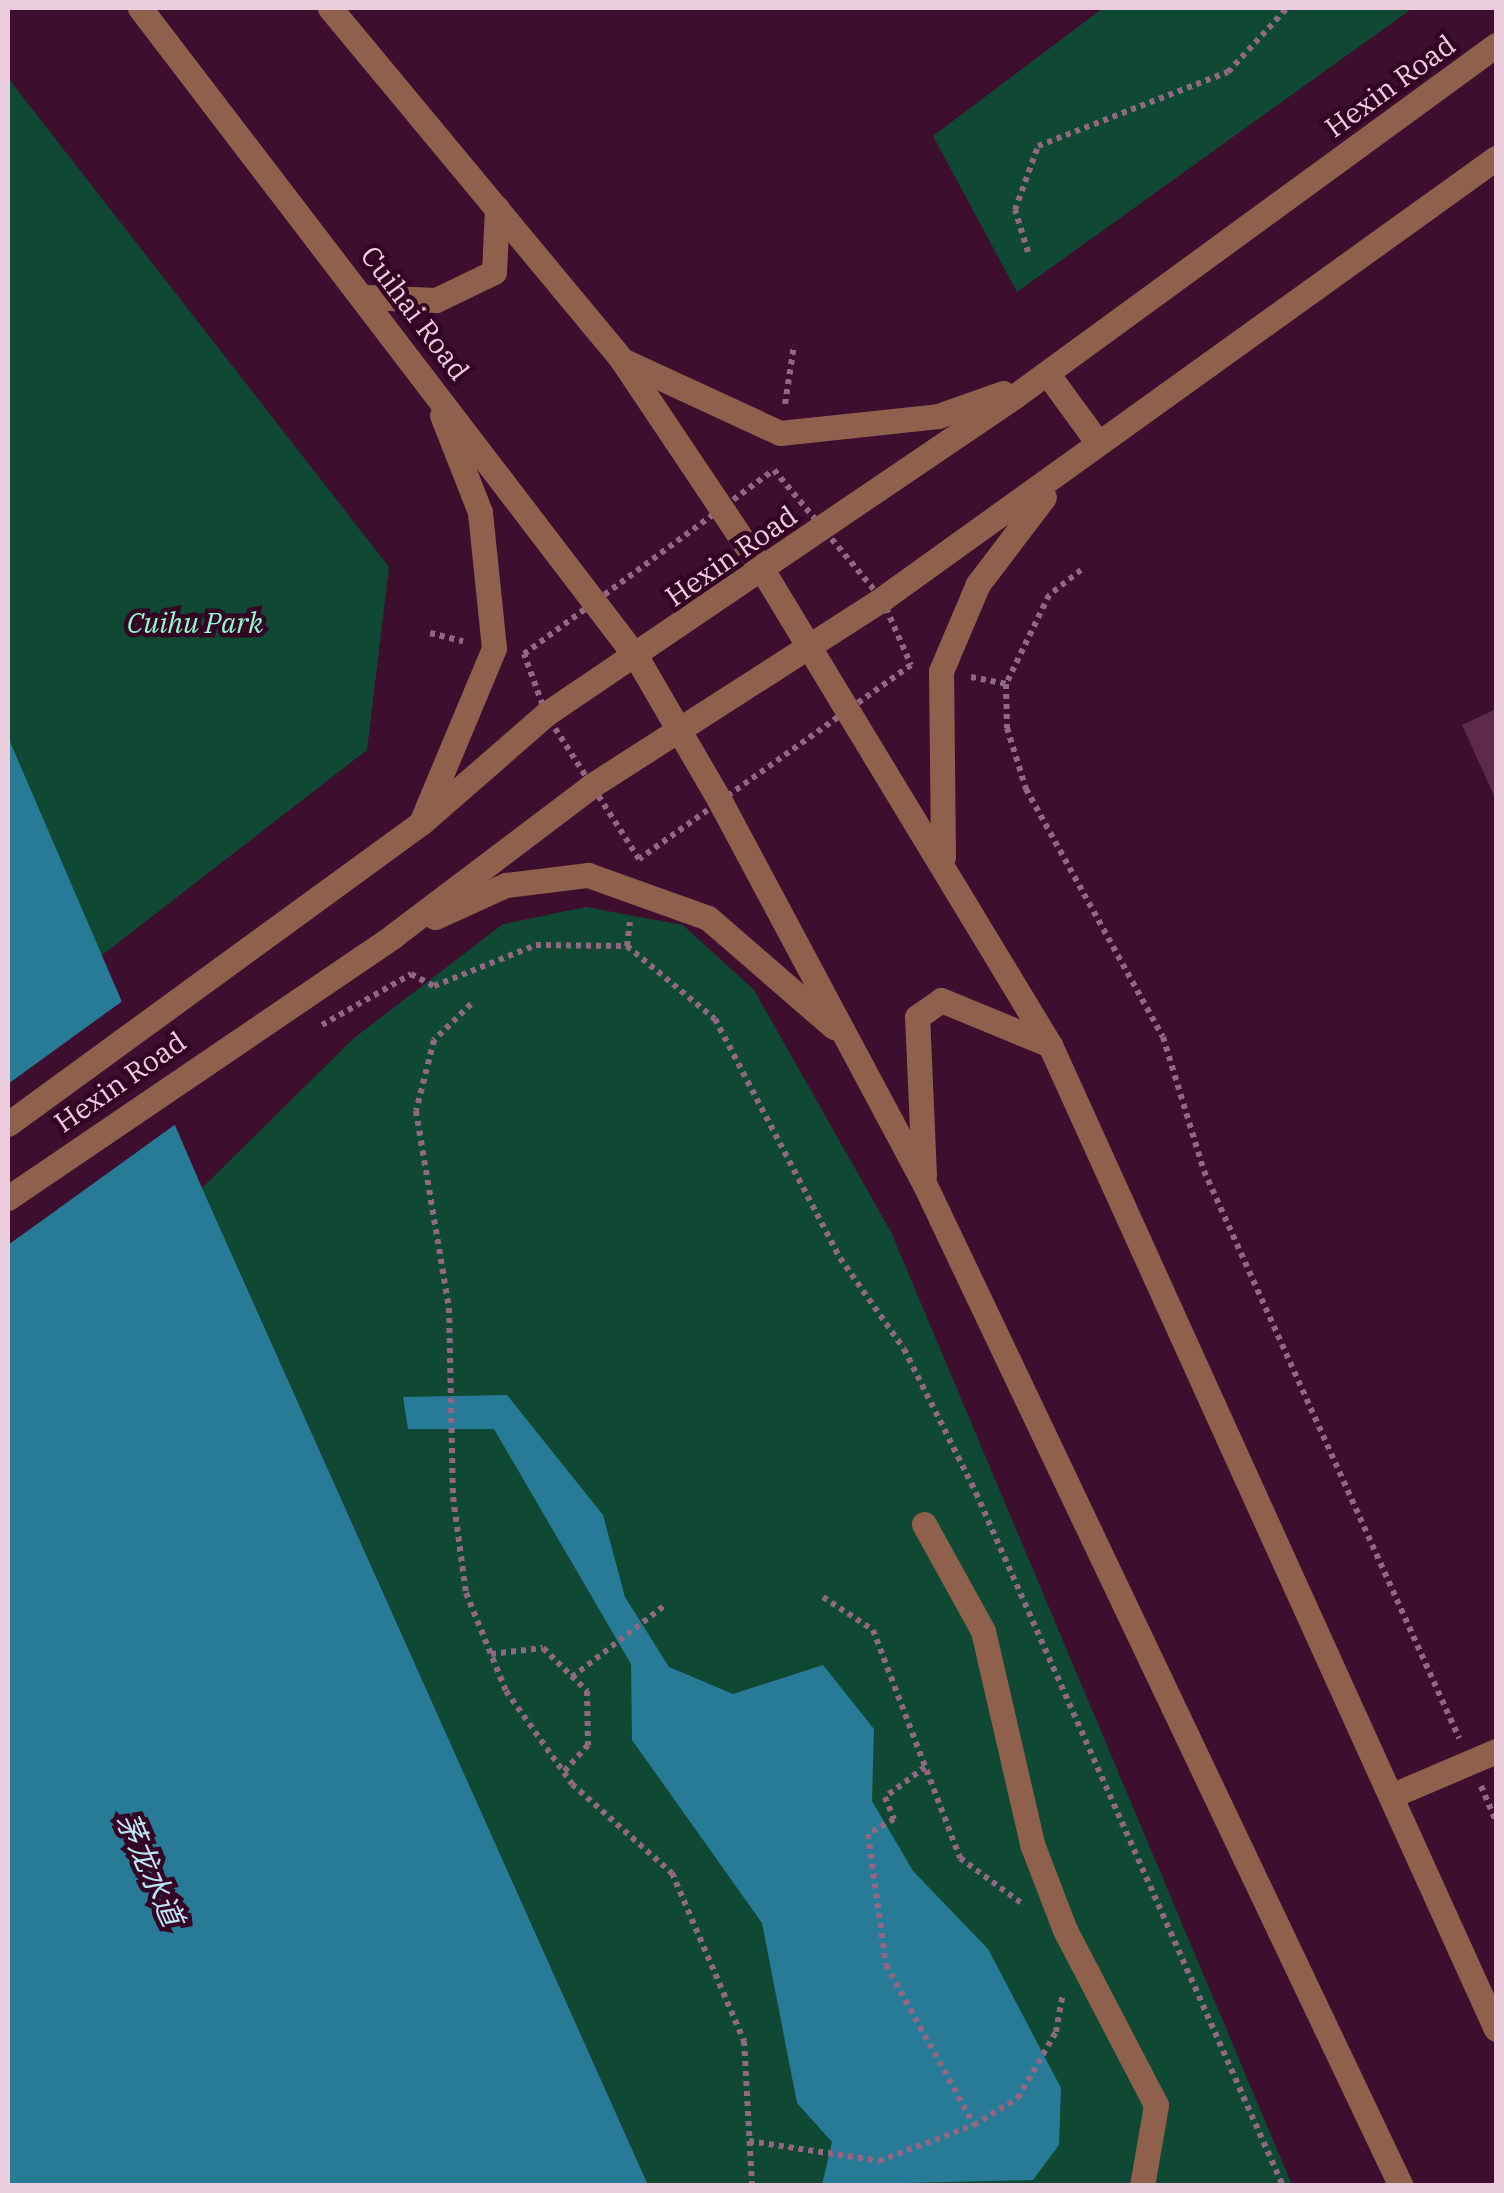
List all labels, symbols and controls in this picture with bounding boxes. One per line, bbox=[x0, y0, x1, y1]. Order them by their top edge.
street label: Hexin Road bbox=[1318, 28, 1462, 144]
street label: Cuihai Road bbox=[354, 239, 476, 387]
street label: Hexin Road bbox=[659, 499, 803, 613]
park label: Cuihu Park bbox=[127, 606, 263, 640]
street label: Hexin Road bbox=[48, 1025, 192, 1139]
water label: 茅龙水道 bbox=[109, 1807, 191, 1931]

